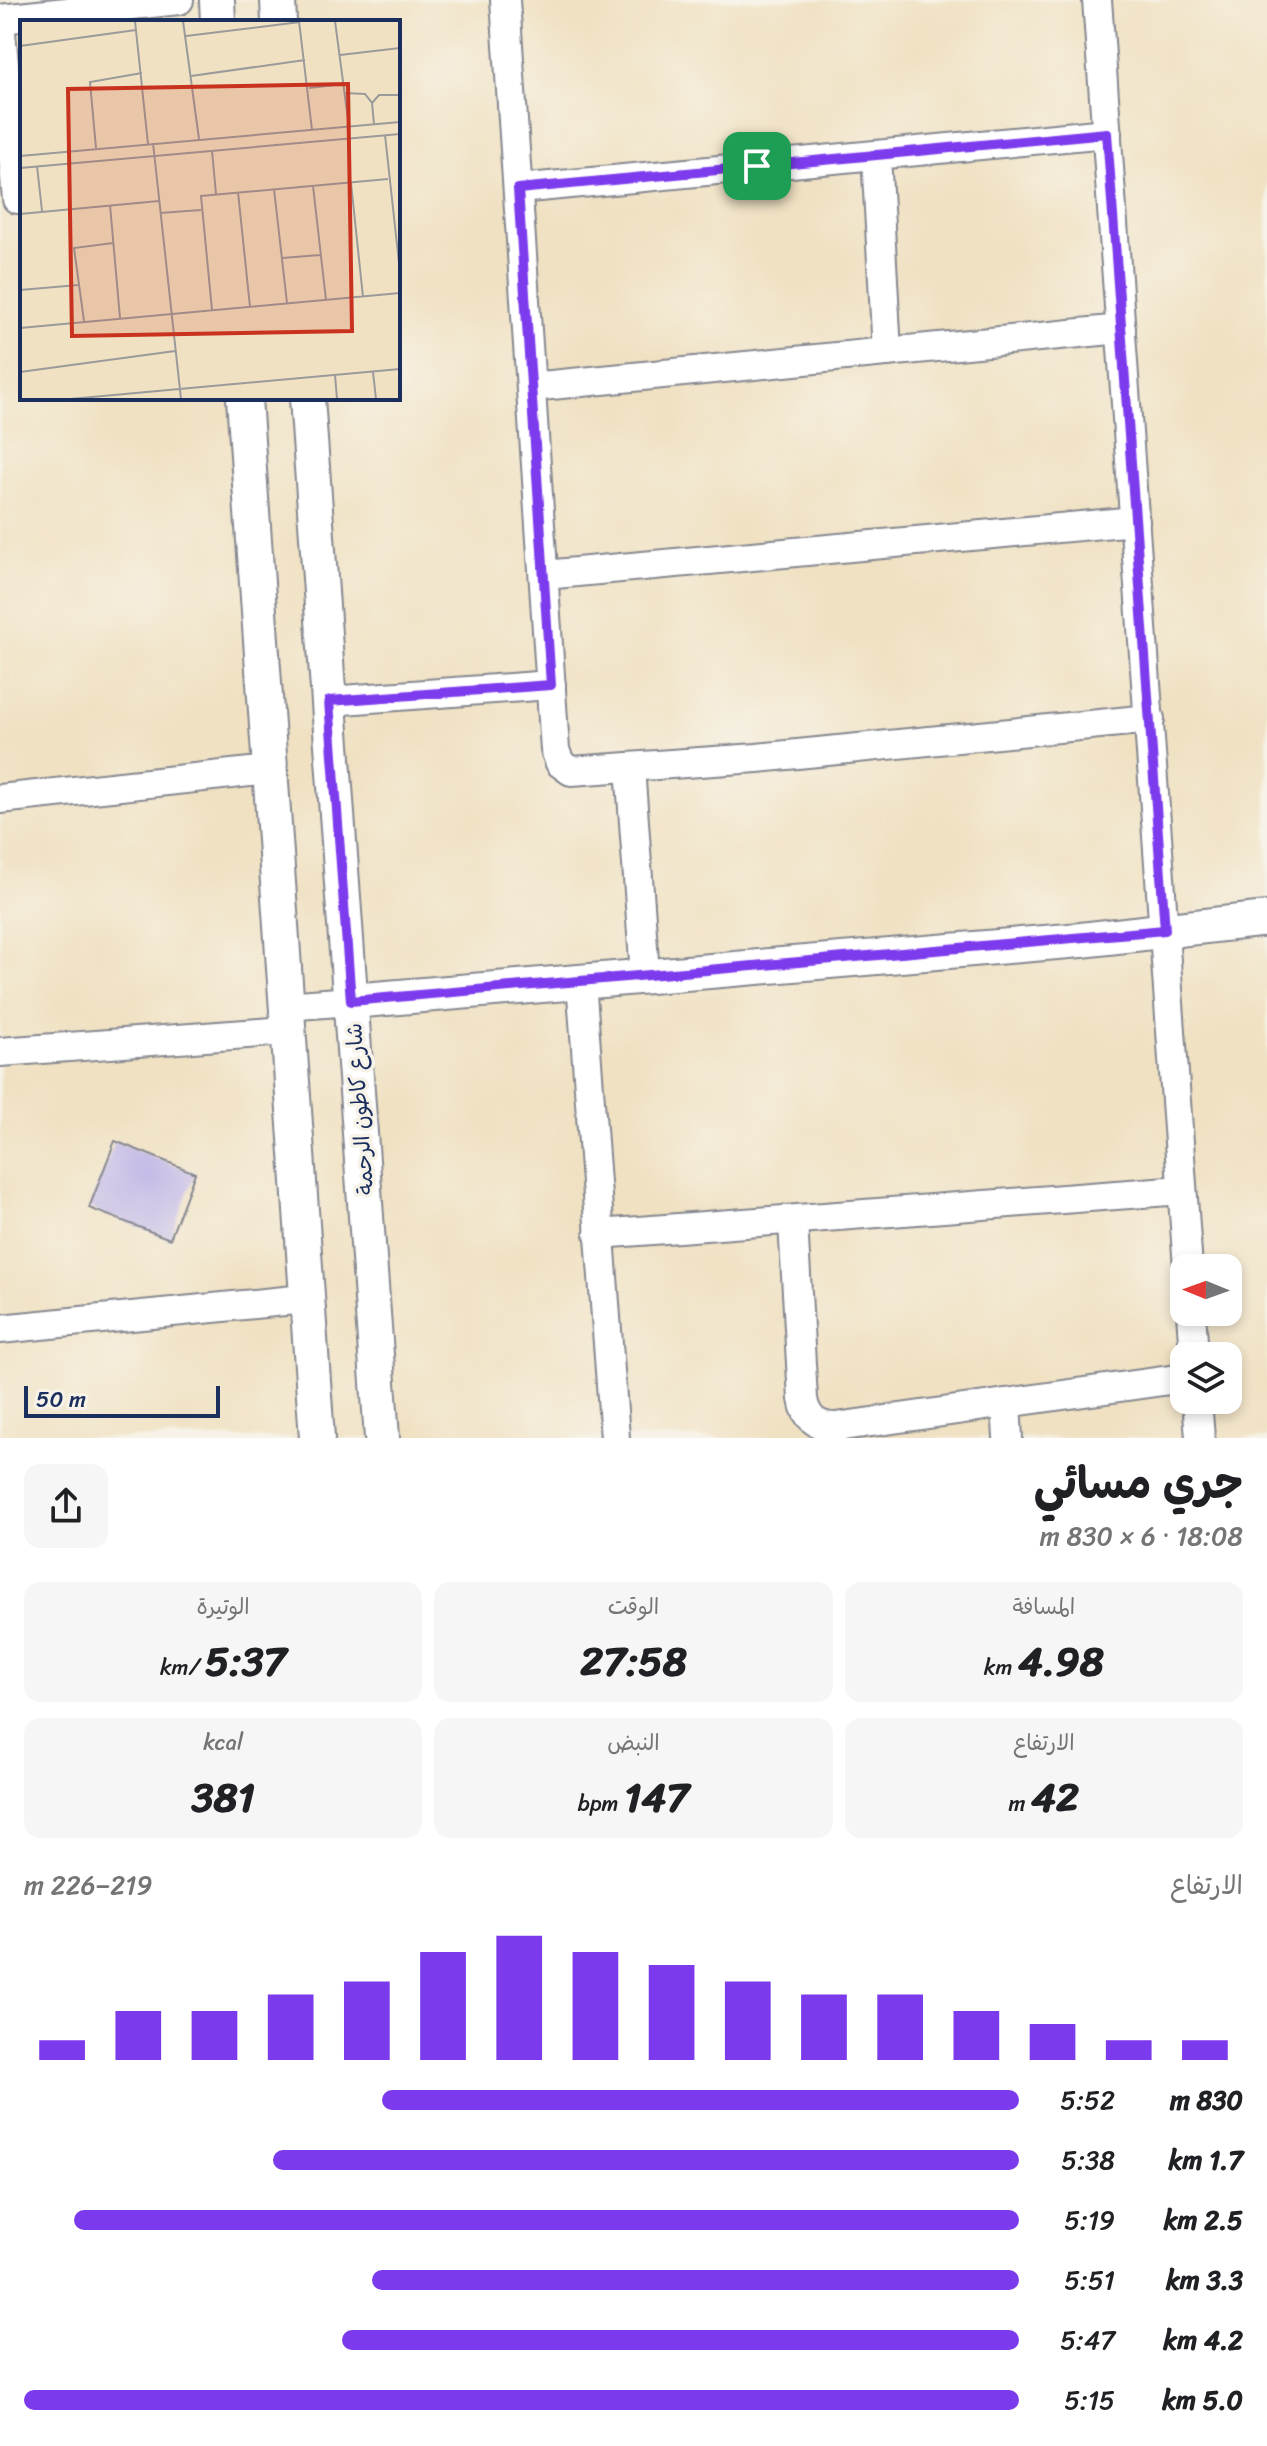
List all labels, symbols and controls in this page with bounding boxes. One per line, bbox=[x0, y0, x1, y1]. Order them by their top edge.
inset map bbox=[20, 20, 400, 400]
pin bbox=[723, 132, 791, 200]
icon: arrive bbox=[735, 144, 779, 188]
street label: شارع كاطون الرحمة bbox=[334, 1022, 385, 1196]
north arrow bbox=[1170, 1254, 1242, 1326]
map controls bbox=[1170, 1254, 1242, 1414]
button: layers bbox=[1170, 1342, 1242, 1414]
text: 50 m bbox=[36, 1380, 86, 1419]
scale bar bbox=[24, 1382, 220, 1418]
text: جري مسائي bbox=[1034, 1444, 1243, 1522]
button: share bbox=[24, 1464, 108, 1548]
text: 18:08 · 6 × 830 m bbox=[1040, 1513, 1243, 1559]
text: الوتيرة bbox=[197, 1587, 250, 1626]
text: الوقت bbox=[608, 1587, 659, 1626]
text: المسافة bbox=[1013, 1587, 1075, 1626]
text: 5:37 bbox=[205, 1626, 286, 1697]
text: 27:58 bbox=[580, 1626, 687, 1697]
text: 4.98 bbox=[1018, 1626, 1104, 1697]
text: /km bbox=[160, 1648, 205, 1687]
text: km bbox=[984, 1648, 1018, 1687]
text: kcal bbox=[203, 1723, 243, 1762]
text: النبض bbox=[607, 1723, 660, 1762]
text: الارتفاع bbox=[1013, 1723, 1075, 1762]
text: 381 bbox=[192, 1762, 255, 1833]
text: 147 bbox=[624, 1762, 689, 1833]
text: 42 bbox=[1031, 1762, 1079, 1833]
text: bpm bbox=[578, 1784, 624, 1823]
text: m bbox=[1008, 1784, 1031, 1823]
text: 219–226 m bbox=[24, 1862, 152, 1908]
text: الارتفاع bbox=[1170, 1862, 1243, 1908]
text: 5:52 bbox=[1060, 2077, 1115, 2123]
text: 830 m bbox=[1170, 2077, 1243, 2123]
text: 5:38 bbox=[1061, 2137, 1115, 2183]
text: 1.7 km bbox=[1169, 2137, 1243, 2183]
text: 5:19 bbox=[1064, 2197, 1115, 2243]
text: 2.5 km bbox=[1164, 2197, 1243, 2243]
text: 5:51 bbox=[1064, 2257, 1115, 2303]
text: 3.3 km bbox=[1166, 2257, 1243, 2303]
text: 5:47 bbox=[1060, 2317, 1115, 2363]
text: 4.2 km bbox=[1163, 2317, 1243, 2363]
text: 5:15 bbox=[1064, 2377, 1115, 2423]
text: 5.0 km bbox=[1162, 2377, 1243, 2423]

